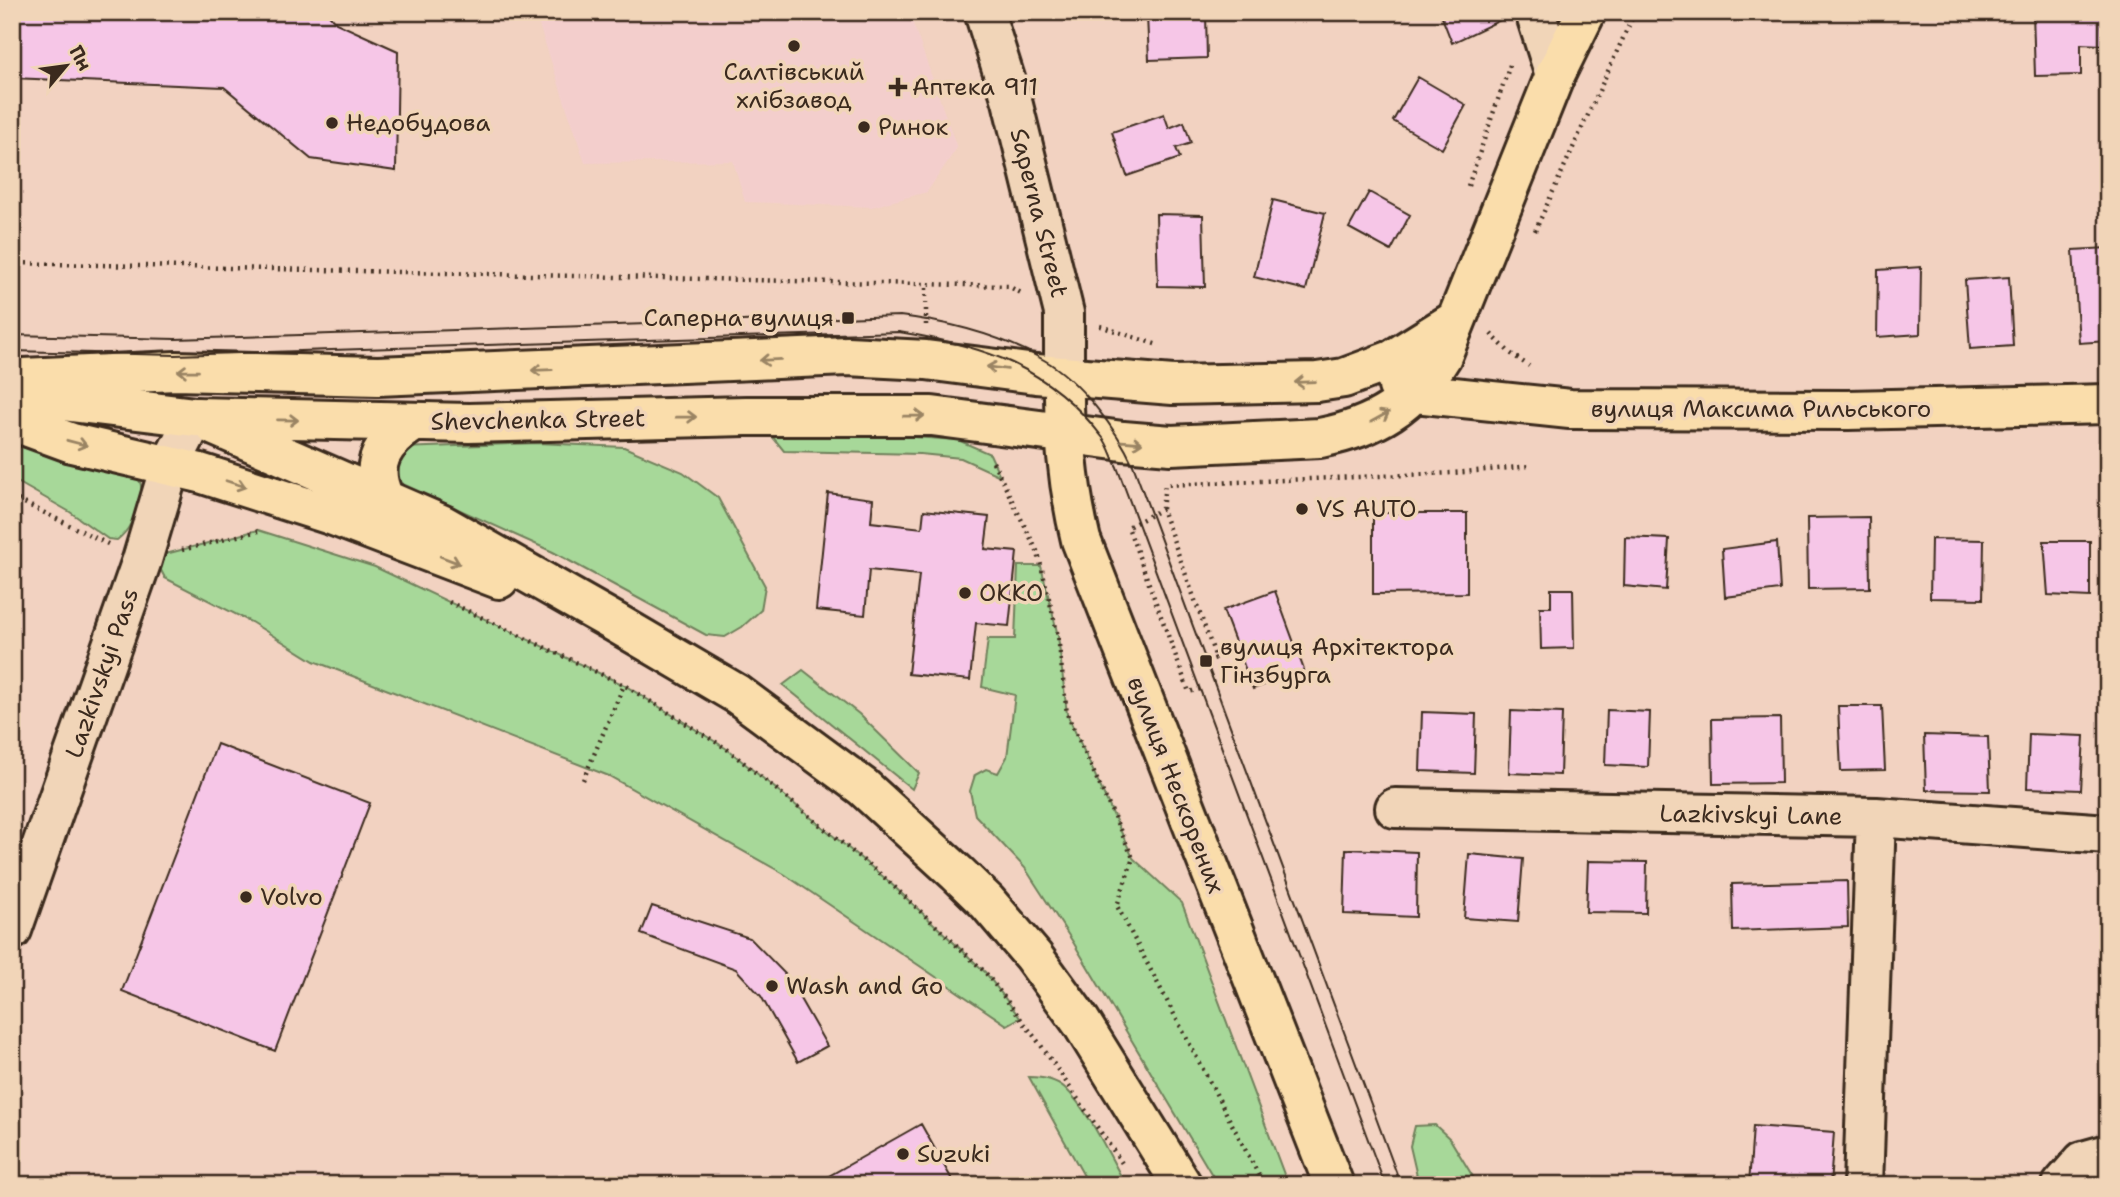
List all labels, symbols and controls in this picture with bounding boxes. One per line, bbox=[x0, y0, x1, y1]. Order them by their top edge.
north arrow bbox=[32, 32, 102, 102]
marker: Салтівський хлібзавод bbox=[786, 38, 802, 54]
text: Пн bbox=[63, 41, 97, 75]
place label: Салтівський хлібзавод bbox=[724, 56, 864, 116]
place label: Аптека 911 bbox=[912, 71, 1038, 103]
marker: Аптека 911 bbox=[890, 79, 906, 95]
place label: Недобудова bbox=[346, 107, 491, 139]
place label: Ринок bbox=[878, 111, 949, 143]
marker: Недобудова bbox=[324, 115, 340, 131]
marker: Ринок bbox=[856, 119, 872, 135]
street label: Saperna Street bbox=[1003, 125, 1075, 301]
place label: Саперна вулиця bbox=[644, 302, 834, 334]
marker: Саперна вулиця bbox=[840, 310, 856, 326]
one-way arrow bbox=[758, 353, 781, 366]
one-way arrow bbox=[986, 361, 1008, 374]
one-way arrow bbox=[531, 363, 554, 377]
one-way arrow bbox=[176, 364, 199, 378]
one-way arrow bbox=[1293, 376, 1316, 389]
street label: вулиця Максима Рильського bbox=[1591, 393, 1931, 425]
street label: Shevchenka Street bbox=[430, 402, 646, 438]
one-way arrow bbox=[675, 410, 698, 424]
one-way arrow bbox=[902, 410, 925, 423]
one-way arrow bbox=[1370, 410, 1390, 424]
one-way arrow bbox=[276, 413, 299, 426]
one-way arrow bbox=[1121, 436, 1143, 449]
one-way arrow bbox=[65, 437, 87, 450]
one-way arrow bbox=[224, 479, 246, 491]
place label: VS AUTO bbox=[1316, 493, 1417, 525]
marker: VS AUTO bbox=[1294, 501, 1310, 517]
one-way arrow bbox=[439, 555, 460, 567]
place label: OKKO bbox=[979, 577, 1043, 609]
street label: Lazkivskyi Pass bbox=[58, 584, 146, 762]
marker: OKKO bbox=[957, 585, 973, 601]
place label: вулиця Архітектора Гінзбурга bbox=[1220, 631, 1454, 691]
marker: вулиця Архітектора Гінзбурга bbox=[1198, 653, 1214, 669]
street label: вулиця Нескорених bbox=[1120, 672, 1232, 898]
street label: Lazkivskyi Lane bbox=[1659, 797, 1843, 833]
place label: Volvo bbox=[260, 881, 323, 913]
marker: Volvo bbox=[238, 889, 254, 905]
place label: Wash and Go bbox=[786, 970, 943, 1002]
marker: Wash and Go bbox=[764, 978, 780, 994]
place label: Suzuki bbox=[917, 1138, 991, 1170]
marker: Suzuki bbox=[895, 1146, 911, 1162]

